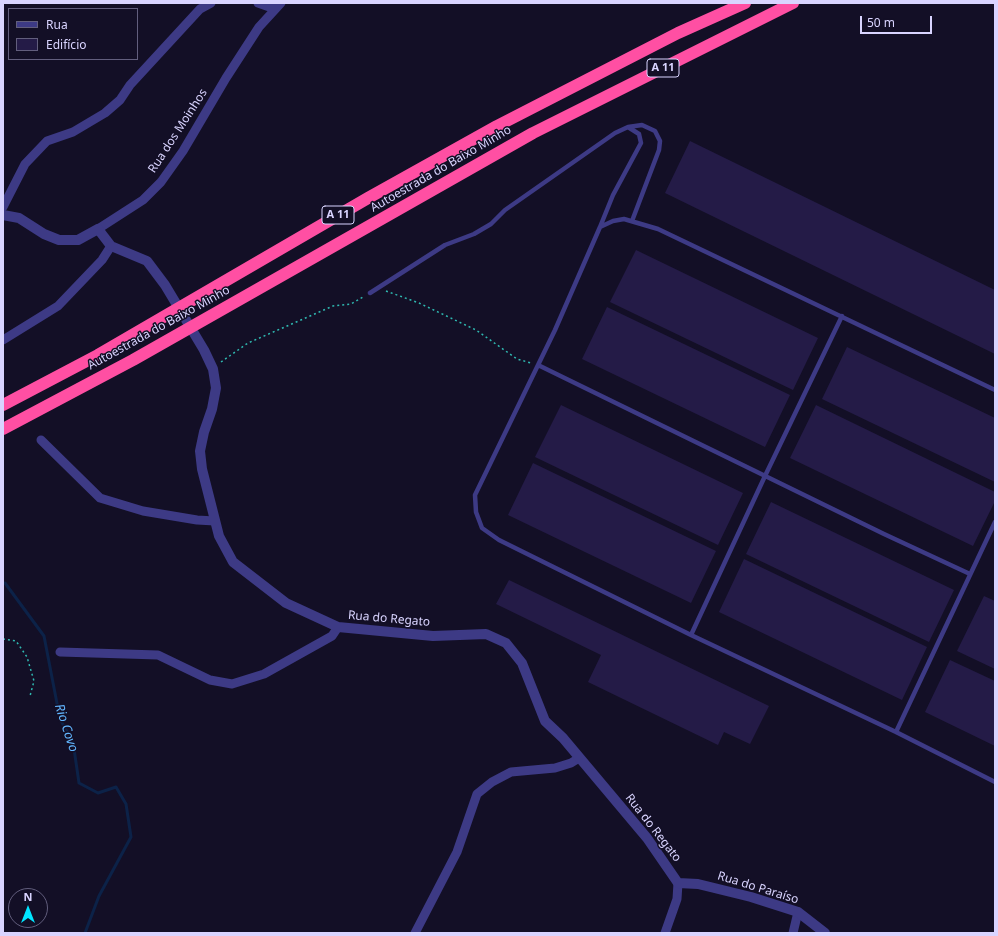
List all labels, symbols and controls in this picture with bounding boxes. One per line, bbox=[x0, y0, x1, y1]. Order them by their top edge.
legend bbox=[8, 8, 138, 60]
scale bar bbox=[862, 8, 934, 34]
text: 50 m bbox=[867, 14, 895, 31]
text: Rua bbox=[46, 16, 68, 33]
text: Edifício bbox=[46, 36, 87, 53]
road number: A 11 bbox=[647, 59, 679, 77]
street label: Rua dos Moinhos bbox=[145, 86, 211, 176]
street label: Autoestrada do Baixo Minho bbox=[368, 123, 514, 215]
road number: A 11 bbox=[322, 206, 354, 224]
street label: Autoestrada do Baixo Minho bbox=[85, 283, 233, 373]
street label: Rua do Regato bbox=[347, 608, 431, 630]
water label: Rio Covo bbox=[51, 702, 81, 754]
street label: Rua do Regato bbox=[622, 791, 684, 865]
street label: Rua do Paraíso bbox=[716, 869, 800, 907]
north arrow bbox=[8, 888, 48, 928]
text: N bbox=[24, 889, 32, 904]

